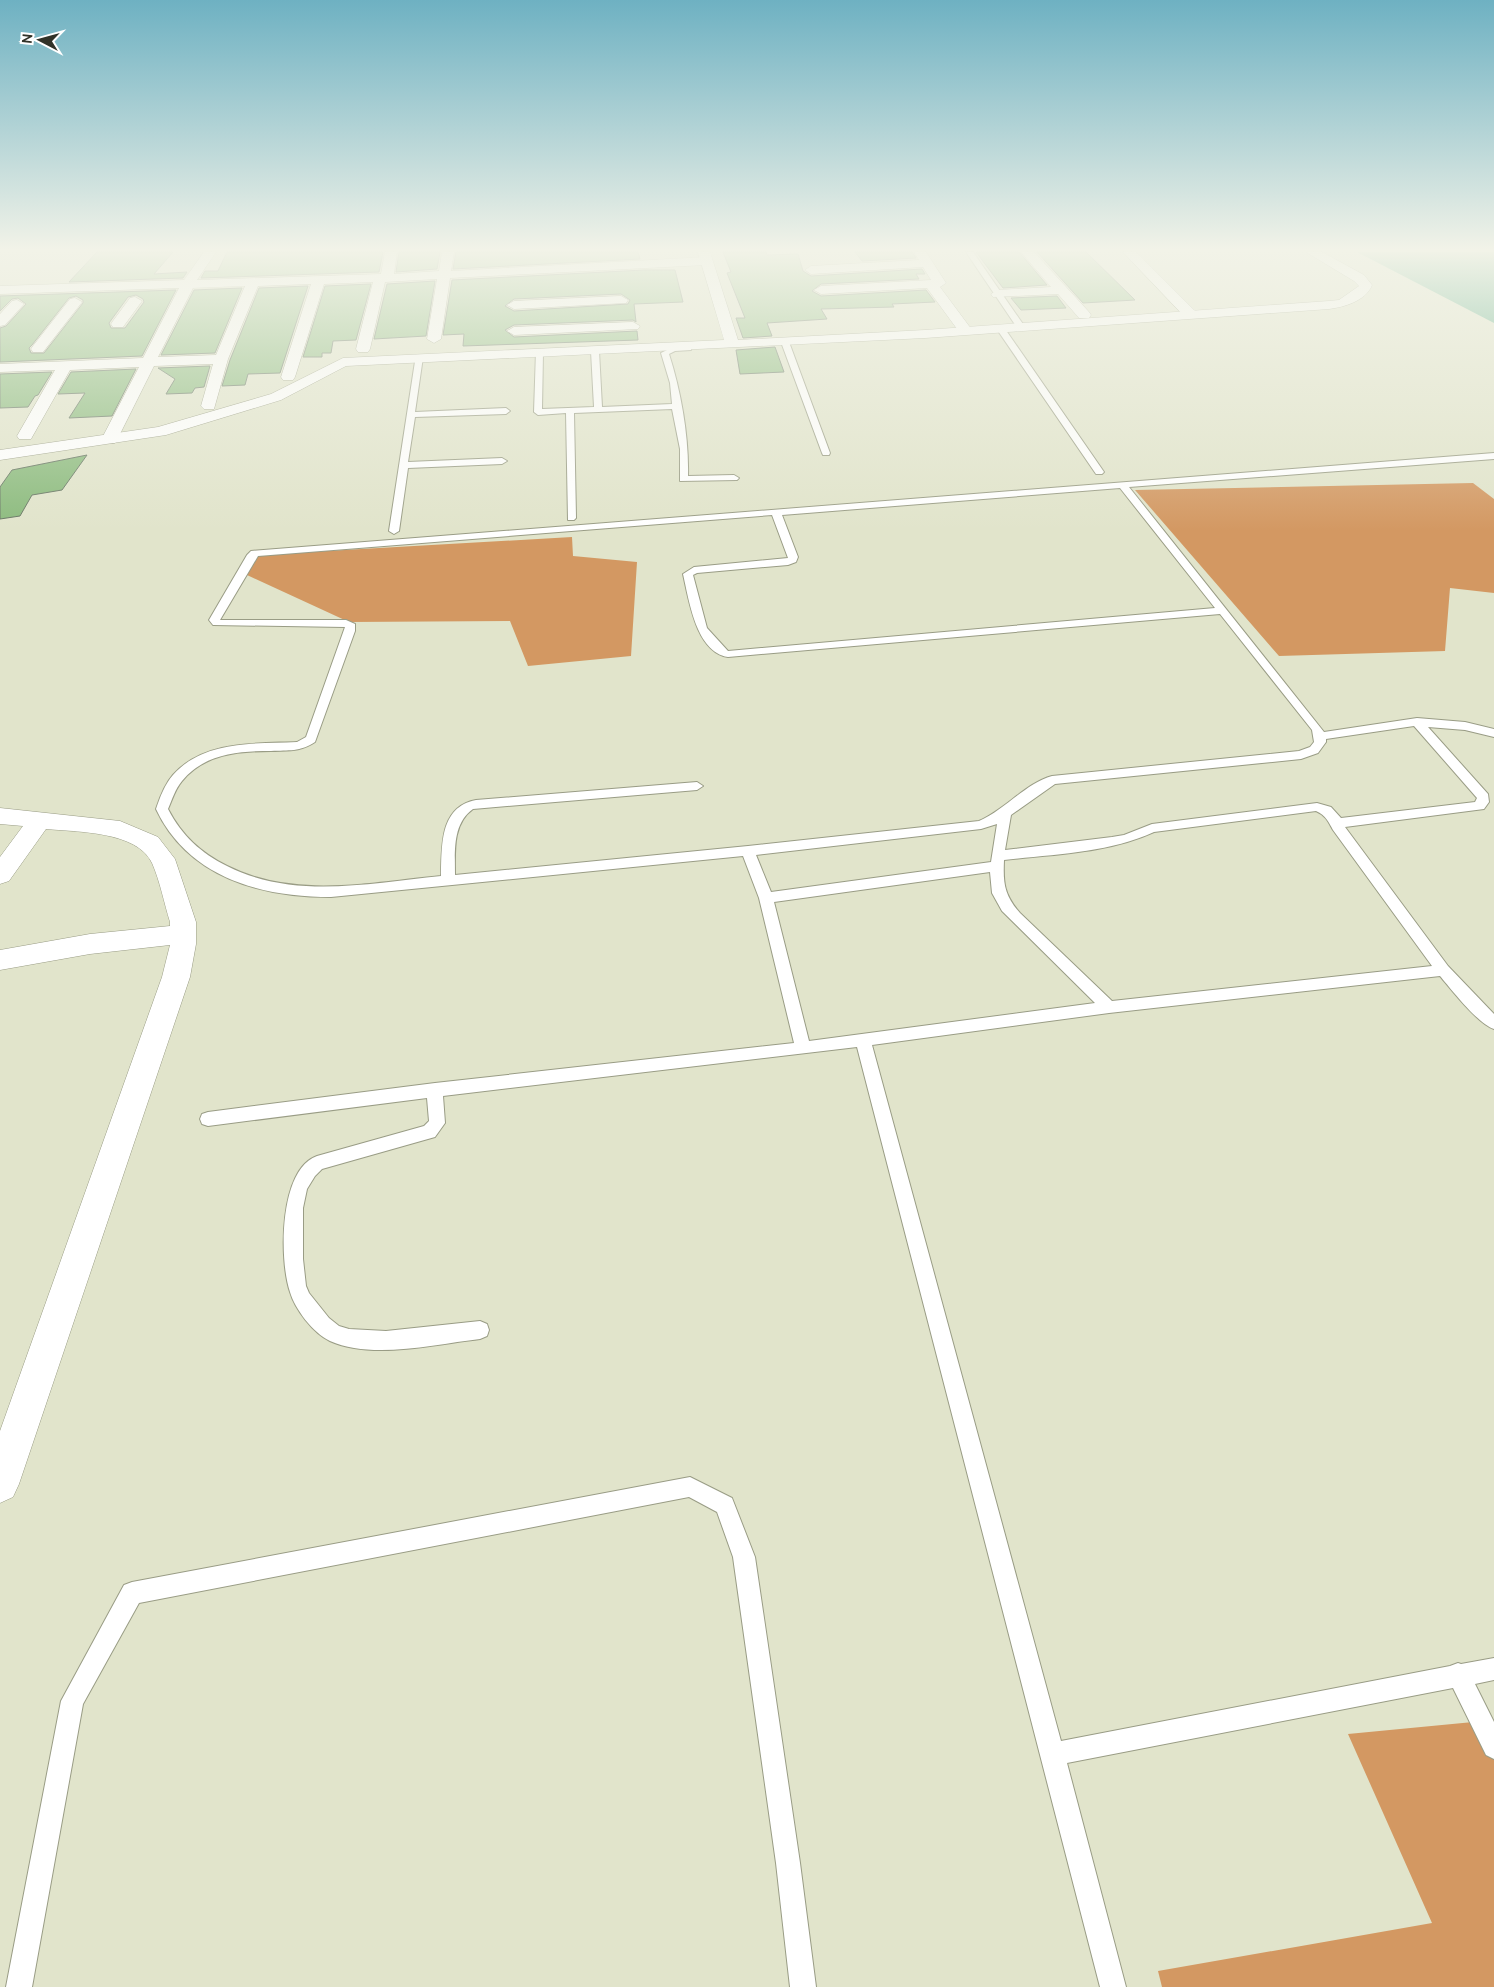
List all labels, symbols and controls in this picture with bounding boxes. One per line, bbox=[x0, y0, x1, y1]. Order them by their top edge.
north arrow bbox=[15, 15, 65, 65]
text: N bbox=[18, 33, 37, 45]

